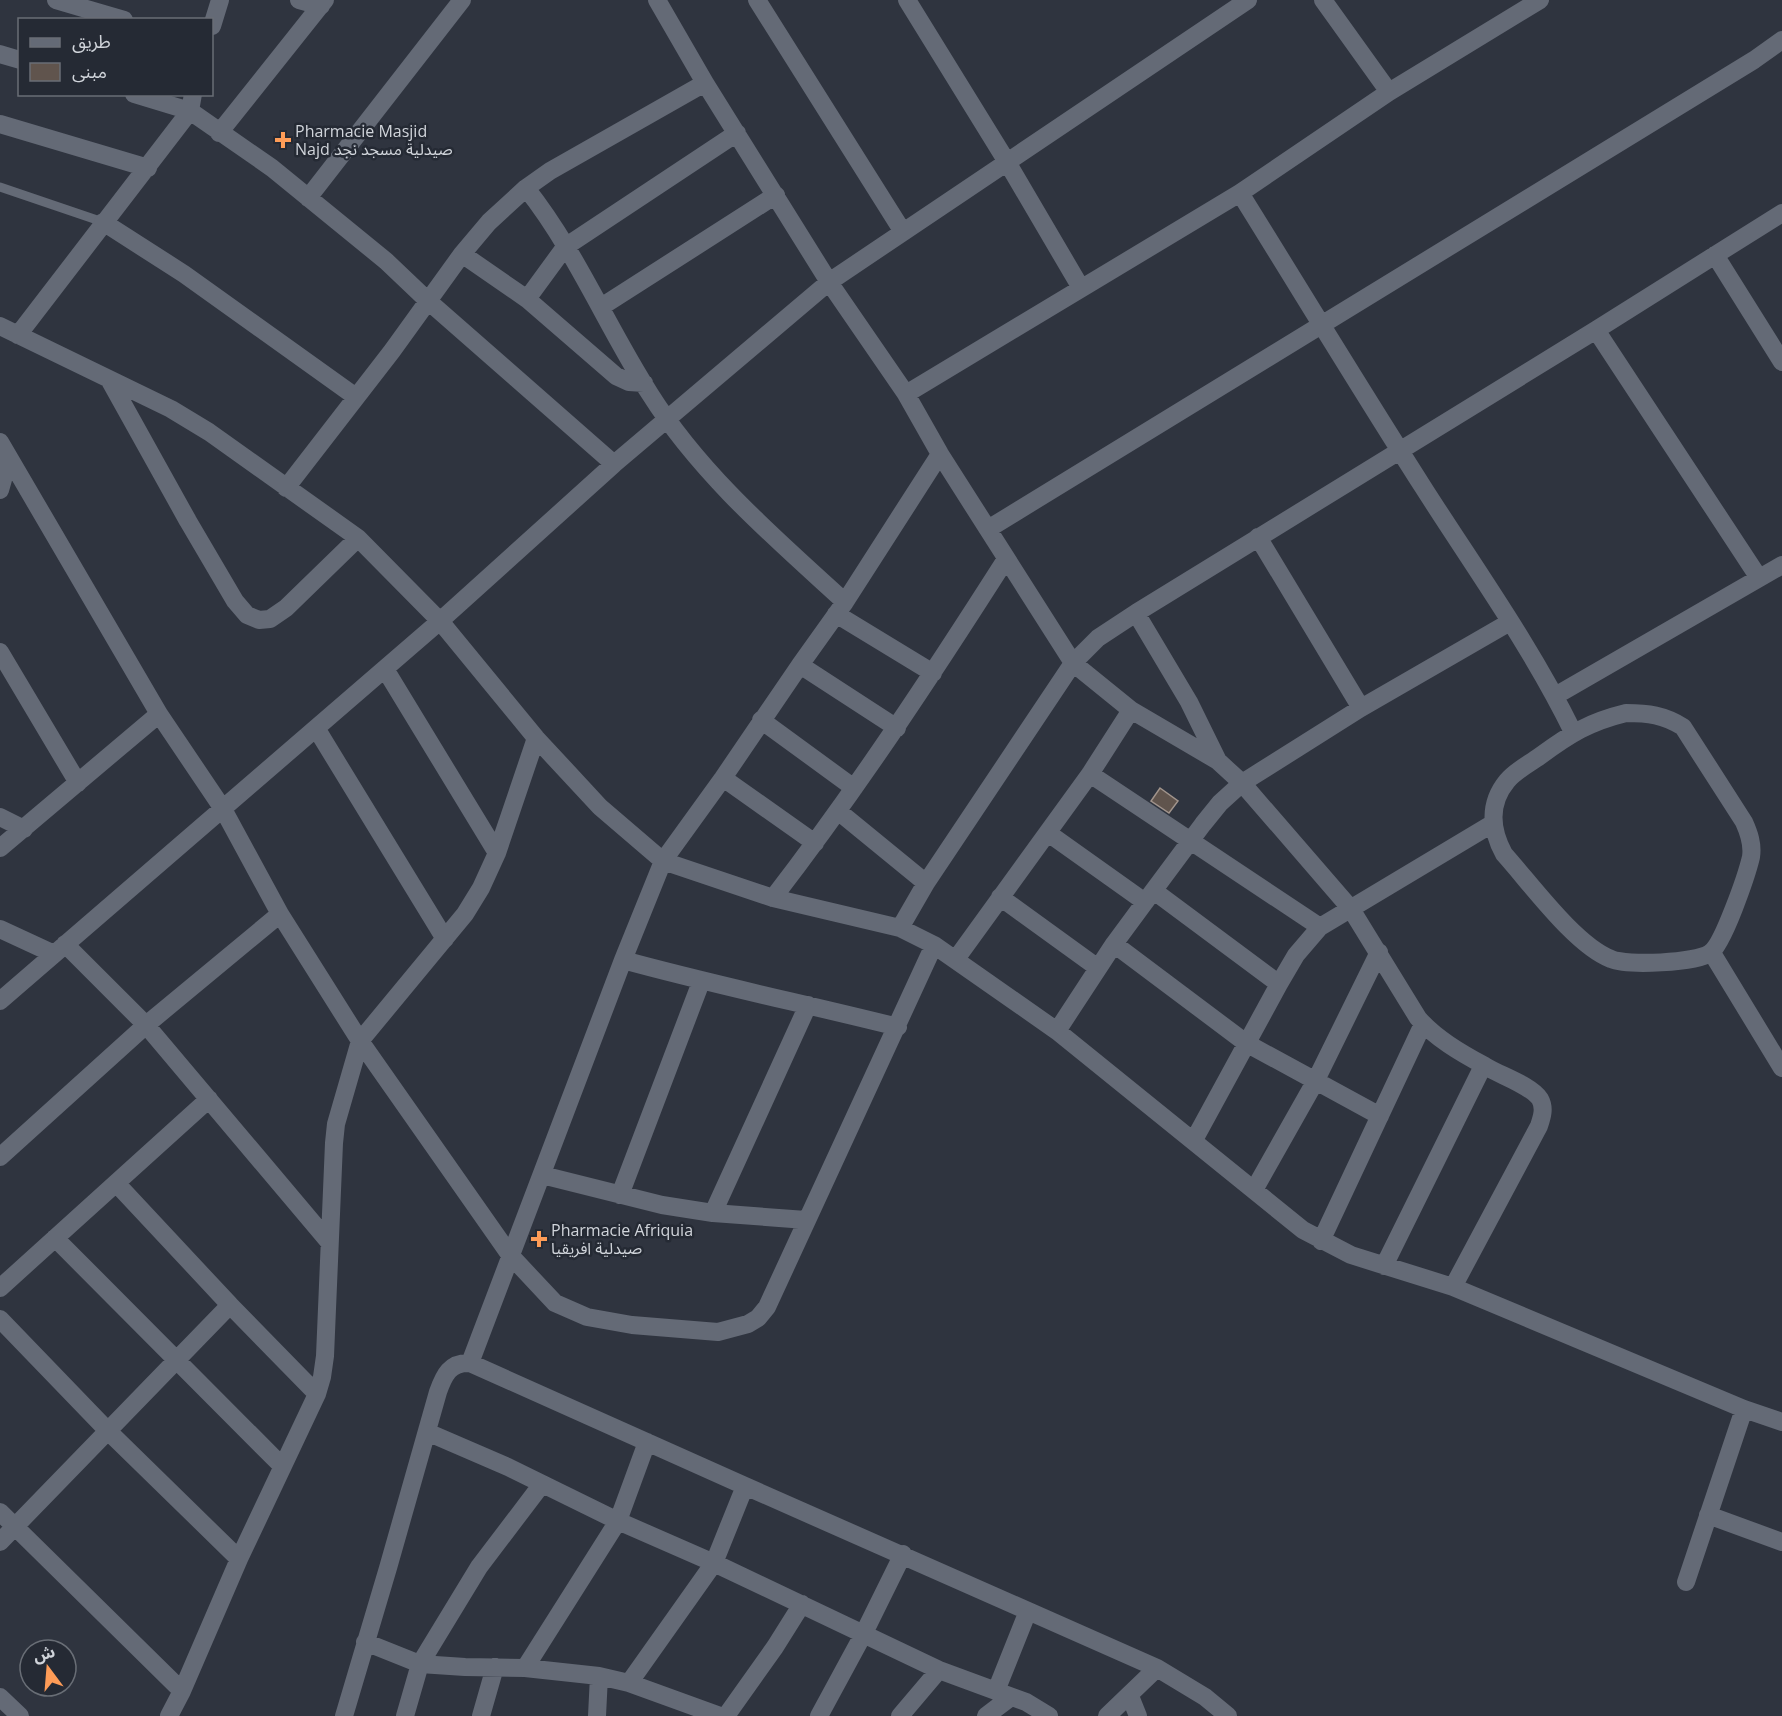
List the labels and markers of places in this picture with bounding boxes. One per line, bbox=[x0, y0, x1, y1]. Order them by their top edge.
place label: Pharmacie Masjid Najd صيدلية مسجد نجد bbox=[295, 120, 453, 160]
marker: Pharmacie Masjid Najd صيدلية مسجد نجد bbox=[276, 133, 290, 147]
place label: Pharmacie Afriquia صيدلية افريقيا bbox=[551, 1219, 693, 1259]
marker: Pharmacie Afriquia صيدلية افريقيا bbox=[532, 1232, 546, 1246]

